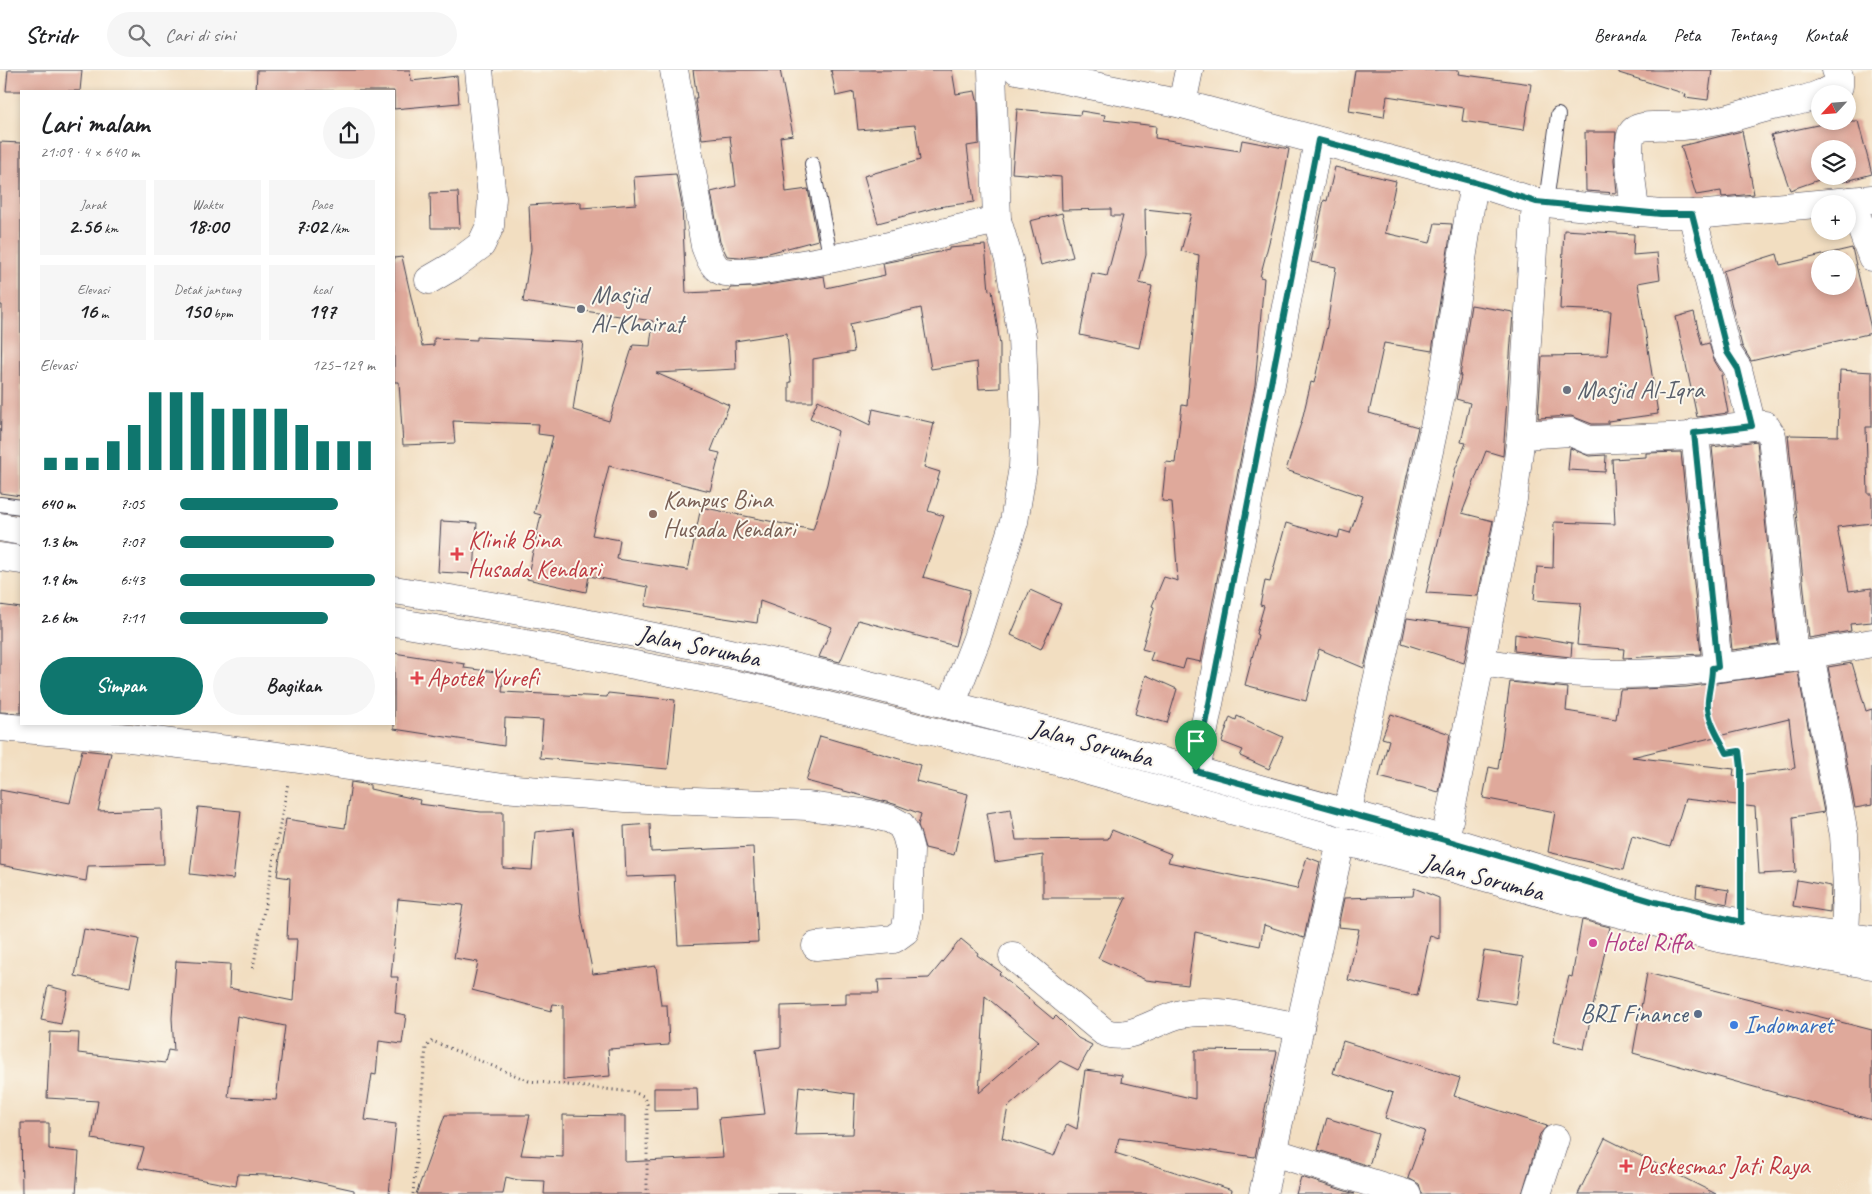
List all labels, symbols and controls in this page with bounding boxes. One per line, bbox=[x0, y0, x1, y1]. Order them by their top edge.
search box bbox=[107, 12, 457, 57]
text: Stridr bbox=[25, 20, 77, 50]
icon: search bbox=[125, 21, 153, 49]
text: Cari di sini bbox=[165, 23, 235, 47]
text: Beranda bbox=[1594, 24, 1645, 46]
text: Peta bbox=[1673, 24, 1700, 46]
text: Tentang bbox=[1728, 24, 1777, 46]
text: Kontak bbox=[1805, 24, 1847, 46]
north arrow bbox=[1811, 85, 1856, 130]
map controls bbox=[1811, 85, 1856, 295]
text: Lari malam bbox=[40, 105, 149, 140]
button: share bbox=[323, 107, 375, 159]
button: layers bbox=[1811, 140, 1856, 185]
text: 21:09 · 4 × 640 m bbox=[40, 142, 139, 162]
button: + bbox=[1811, 195, 1856, 240]
text: Jarak bbox=[80, 196, 106, 213]
text: Waktu bbox=[192, 196, 223, 213]
text: Pace bbox=[311, 196, 333, 213]
text: 2.56 bbox=[68, 213, 101, 239]
text: 18:00 bbox=[187, 213, 228, 239]
text: 7:02 bbox=[295, 213, 327, 239]
text: km bbox=[101, 220, 118, 237]
text: /km bbox=[327, 220, 349, 237]
button: − bbox=[1811, 250, 1856, 295]
place label: Masjid Al-Khairat bbox=[591, 279, 687, 340]
text: Elevasi bbox=[77, 281, 109, 298]
text: Detak jantung bbox=[174, 281, 241, 298]
text: kcal bbox=[313, 281, 331, 298]
text: 16 bbox=[78, 298, 97, 324]
text: 150 bbox=[182, 298, 210, 324]
text: 197 bbox=[308, 298, 336, 324]
marker: Masjid Al-Khairat bbox=[575, 303, 587, 315]
text: m bbox=[97, 305, 108, 322]
text: bpm bbox=[210, 305, 233, 322]
text: Elevasi bbox=[40, 355, 77, 375]
text: 125–129 m bbox=[312, 355, 375, 375]
place label: Masjid Al-Iqra bbox=[1577, 374, 1706, 406]
marker: Masjid Al-Iqra bbox=[1561, 384, 1573, 396]
place label: Kampus Bina Husada Kendari bbox=[663, 484, 799, 545]
text: 640 m bbox=[40, 494, 75, 514]
text: 7:05 bbox=[120, 494, 145, 514]
marker: Kampus Bina Husada Kendari bbox=[647, 508, 659, 520]
place label: Klinik Bina Husada Kendari bbox=[468, 524, 604, 585]
text: 1.3 km bbox=[40, 532, 77, 552]
text: 7:07 bbox=[120, 532, 145, 552]
marker: Klinik Bina Husada Kendari bbox=[450, 547, 464, 561]
text: 1.9 km bbox=[40, 570, 77, 590]
text: 6:43 bbox=[120, 570, 145, 590]
text: 2.6 km bbox=[40, 608, 78, 628]
text: 7:11 bbox=[120, 608, 145, 628]
street label: Jalan Sorumba bbox=[634, 617, 765, 675]
button: Simpan bbox=[40, 657, 203, 715]
button: Bagikan bbox=[213, 657, 375, 715]
place label: Apotek Yurefi bbox=[427, 662, 541, 694]
marker: Apotek Yurefi bbox=[411, 672, 423, 684]
street label: Jalan Sorumba bbox=[1027, 711, 1158, 775]
pin bbox=[1175, 720, 1217, 771]
icon: arrive bbox=[1182, 727, 1210, 755]
street label: Jalan Sorumba bbox=[1418, 845, 1549, 909]
place label: Hotel Riffa bbox=[1603, 927, 1695, 959]
marker: Hotel Riffa bbox=[1587, 937, 1599, 949]
place label: BRI Finance bbox=[1580, 998, 1690, 1030]
marker: BRI Finance bbox=[1692, 1008, 1704, 1020]
place label: Indomaret bbox=[1744, 1009, 1836, 1041]
marker: Indomaret bbox=[1728, 1019, 1740, 1031]
place label: Puskesmas Jati Raya bbox=[1637, 1150, 1812, 1182]
marker: Puskesmas Jati Raya bbox=[1619, 1159, 1633, 1173]

